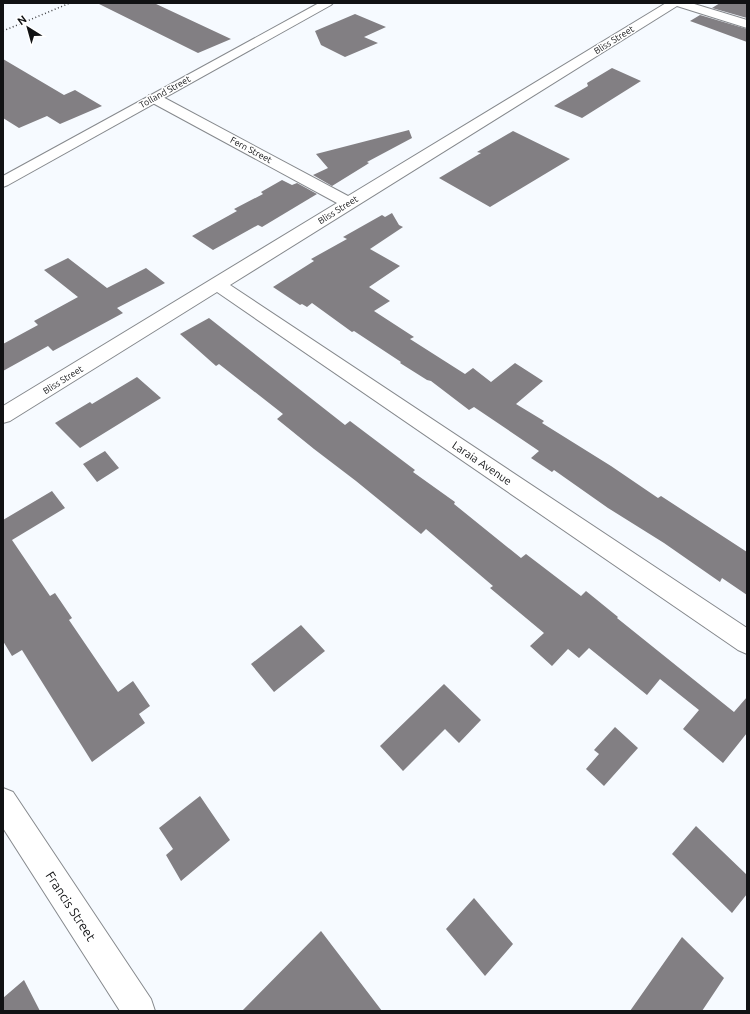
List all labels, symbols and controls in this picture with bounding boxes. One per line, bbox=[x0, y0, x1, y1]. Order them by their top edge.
north arrow bbox=[8, 8, 48, 48]
text: N bbox=[15, 13, 29, 27]
street label: Bliss Street bbox=[592, 24, 636, 56]
street label: Tolland Street bbox=[138, 74, 193, 110]
street label: Fern Street bbox=[229, 135, 274, 165]
street label: Bliss Street bbox=[316, 194, 360, 226]
street label: Bliss Street bbox=[41, 364, 85, 396]
street label: Laraia Avenue bbox=[450, 439, 514, 487]
street label: Francis Street bbox=[43, 869, 99, 943]

